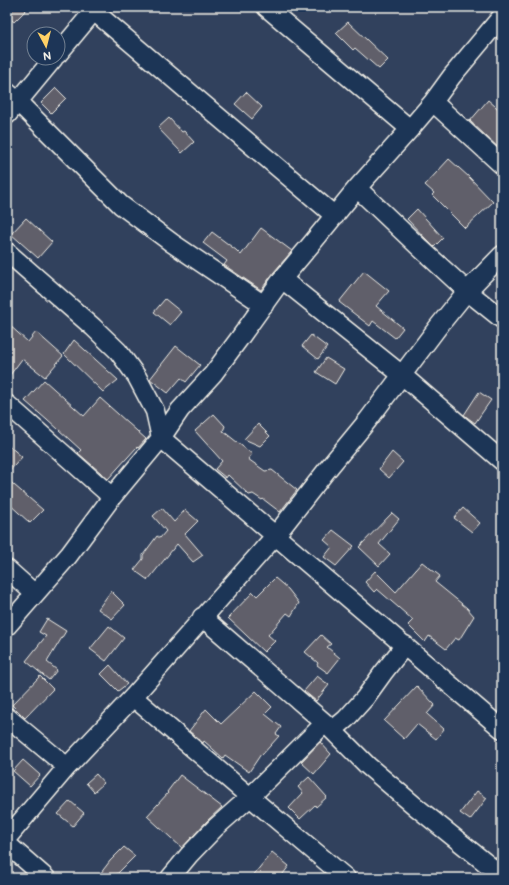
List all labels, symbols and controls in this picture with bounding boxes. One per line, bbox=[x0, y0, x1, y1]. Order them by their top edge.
north arrow bbox=[26, 26, 66, 66]
text: N bbox=[42, 48, 52, 62]

